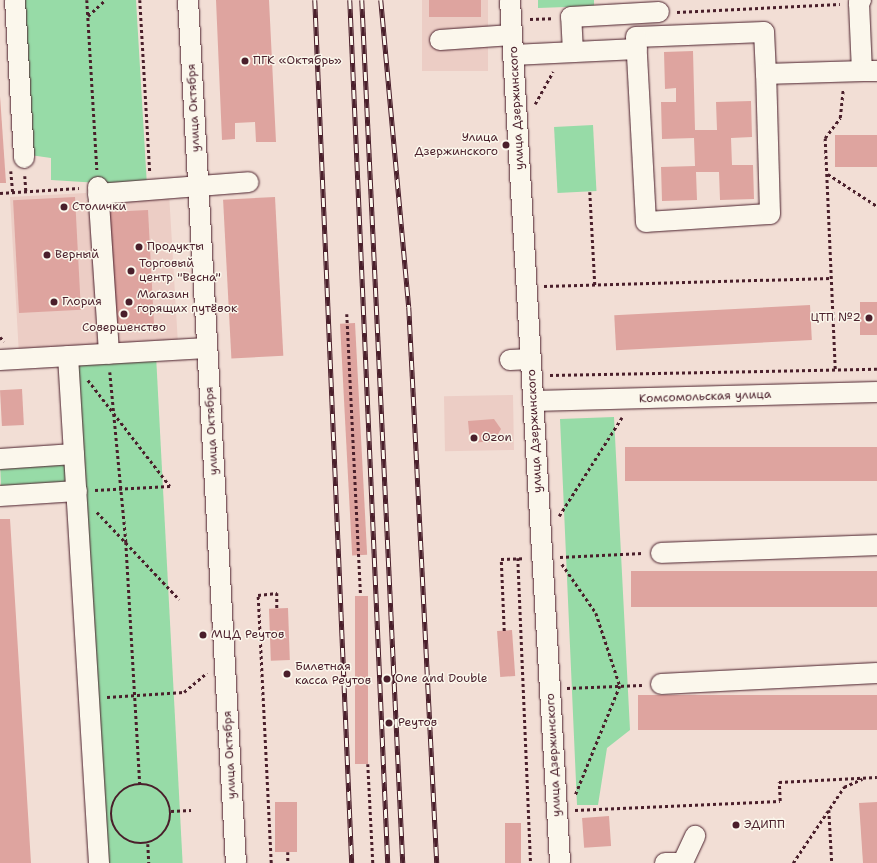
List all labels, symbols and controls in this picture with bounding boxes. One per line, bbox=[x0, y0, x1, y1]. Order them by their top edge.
street label: улица Дзержинского bbox=[507, 46, 527, 170]
place label: ПГК «Октябрь» bbox=[253, 54, 342, 68]
marker: ПГК «Октябрь» bbox=[240, 56, 250, 66]
street label: улица Октября bbox=[184, 63, 204, 153]
place label: Улица Дзержинского bbox=[415, 131, 498, 159]
marker: Улица Дзержинского bbox=[501, 140, 511, 150]
place label: Столички bbox=[72, 200, 126, 214]
marker: Столички bbox=[59, 202, 69, 212]
place label: Продукты bbox=[147, 240, 204, 254]
marker: Продукты bbox=[134, 242, 144, 252]
place label: Верный bbox=[55, 248, 99, 262]
marker: Верный bbox=[42, 250, 52, 260]
place label: Торговый центр "Весна" bbox=[139, 257, 221, 285]
marker: Торговый центр "Весна" bbox=[126, 266, 136, 276]
place label: Магазин горящих путёвок bbox=[137, 288, 237, 316]
place label: Глория bbox=[62, 295, 102, 309]
marker: Глория bbox=[49, 297, 59, 307]
marker: Магазин горящих путёвок bbox=[124, 297, 134, 307]
marker: Совершенство bbox=[119, 309, 129, 319]
place label: ЦТП №2 bbox=[811, 311, 861, 325]
marker: ЦТП №2 bbox=[864, 313, 874, 323]
place label: Совершенство bbox=[82, 321, 166, 335]
street label: улица Дзержинского bbox=[525, 369, 545, 493]
street label: улица Октября bbox=[202, 386, 222, 476]
street label: Комсомольская улица bbox=[639, 387, 771, 407]
place label: Ozon bbox=[482, 431, 512, 445]
marker: Ozon bbox=[469, 433, 479, 443]
place label: МЦД Реутов bbox=[211, 628, 284, 642]
marker: МЦД Реутов bbox=[198, 630, 208, 640]
place label: Билетная касса Реутов bbox=[295, 660, 371, 688]
marker: Билетная касса Реутов bbox=[282, 669, 292, 679]
place label: One and Double bbox=[395, 672, 488, 686]
marker: One and Double bbox=[382, 674, 392, 684]
street label: улица Дзержинского bbox=[544, 693, 564, 817]
street label: улица Октября bbox=[220, 710, 240, 800]
place label: Реутов bbox=[398, 716, 437, 730]
marker: Реутов bbox=[383, 717, 395, 729]
place label: ЭДИПП bbox=[744, 818, 785, 832]
marker: ЭДИПП bbox=[731, 820, 741, 830]

